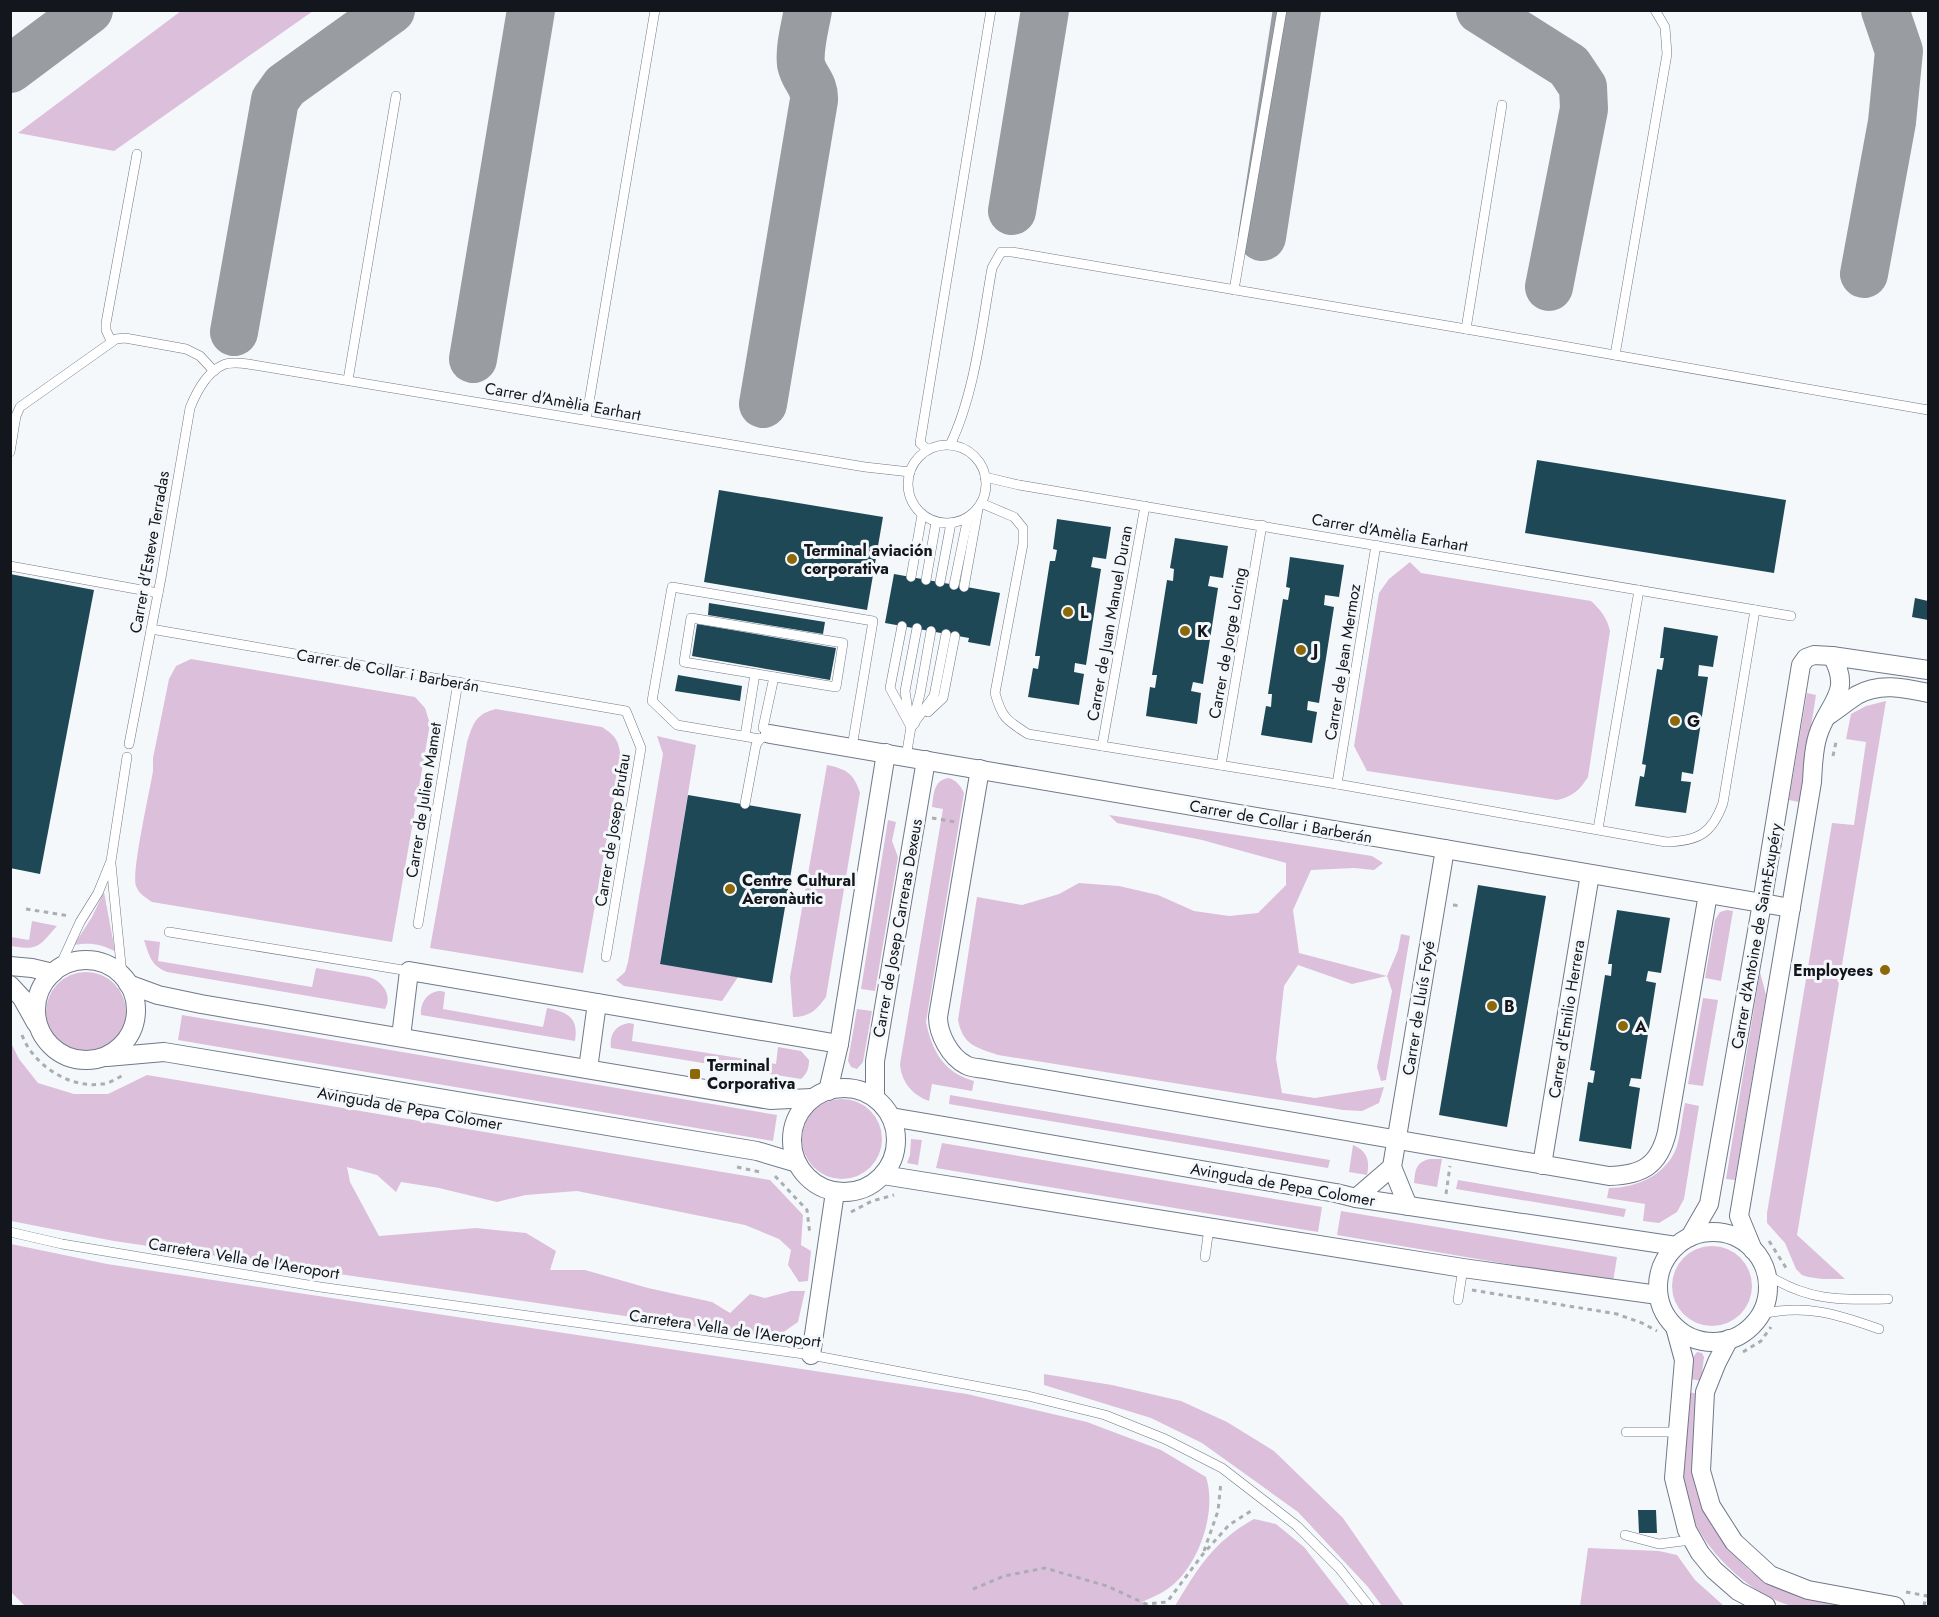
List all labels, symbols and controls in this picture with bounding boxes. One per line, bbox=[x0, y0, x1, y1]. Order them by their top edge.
street label: Carrer d'Amèlia Earhart bbox=[483, 376, 643, 427]
street label: Carrer d'Esteve Terradas bbox=[124, 469, 175, 635]
street label: Carrer d'Amèlia Earhart bbox=[1310, 507, 1470, 558]
street label: Carrer de Juan Manuel Duran bbox=[1081, 523, 1138, 723]
place label: Terminal aviación corporativa bbox=[804, 539, 933, 580]
marker: Terminal aviación corporativa bbox=[785, 552, 799, 566]
street label: Carrer de Jorge Loring bbox=[1203, 566, 1252, 721]
street label: Carrer de Jean Mermoz bbox=[1319, 582, 1366, 742]
place label: L bbox=[1080, 601, 1089, 624]
marker: L bbox=[1061, 605, 1075, 619]
place label: K bbox=[1197, 620, 1209, 643]
marker: K bbox=[1178, 624, 1192, 638]
place label: J bbox=[1310, 639, 1318, 662]
street label: Carrer de Collar i Barberán bbox=[295, 643, 481, 698]
marker: J bbox=[1294, 643, 1308, 657]
place label: G bbox=[1687, 710, 1700, 733]
marker: G bbox=[1668, 714, 1682, 728]
street label: Carrer de Julien Mamet bbox=[400, 721, 447, 879]
street label: Carrer de Josep Brufau bbox=[589, 752, 636, 908]
street label: Carrer de Collar i Barberán bbox=[1188, 794, 1374, 849]
street label: Carrer de Josep Carreras Dexeus bbox=[867, 817, 928, 1039]
street label: Carrer d'Antoine de Saint-Exupéry bbox=[1725, 820, 1788, 1051]
place label: Centre Cultural Aeronàutic bbox=[741, 869, 856, 910]
marker: Centre Cultural Aeronàutic bbox=[723, 882, 737, 896]
street label: Carrer d'Emilio Herrera bbox=[1543, 938, 1590, 1100]
street label: Carrer de Lluís Foyé bbox=[1397, 939, 1440, 1077]
place label: Employees bbox=[1793, 959, 1873, 982]
marker: Employees bbox=[1878, 963, 1892, 977]
place label: B bbox=[1504, 995, 1515, 1018]
marker: B bbox=[1485, 999, 1499, 1013]
place label: A bbox=[1634, 1015, 1647, 1038]
marker: A bbox=[1616, 1019, 1630, 1033]
place label: Terminal Corporativa bbox=[707, 1054, 795, 1095]
marker: Terminal Corporativa bbox=[688, 1067, 702, 1081]
street label: Avinguda de Pepa Colomer bbox=[316, 1081, 505, 1136]
street label: Avinguda de Pepa Colomer bbox=[1189, 1157, 1378, 1212]
street label: Carretera Vella de l'Aeroport bbox=[147, 1232, 341, 1285]
street label: Carretera Vella de l'Aeroport bbox=[628, 1304, 822, 1353]

